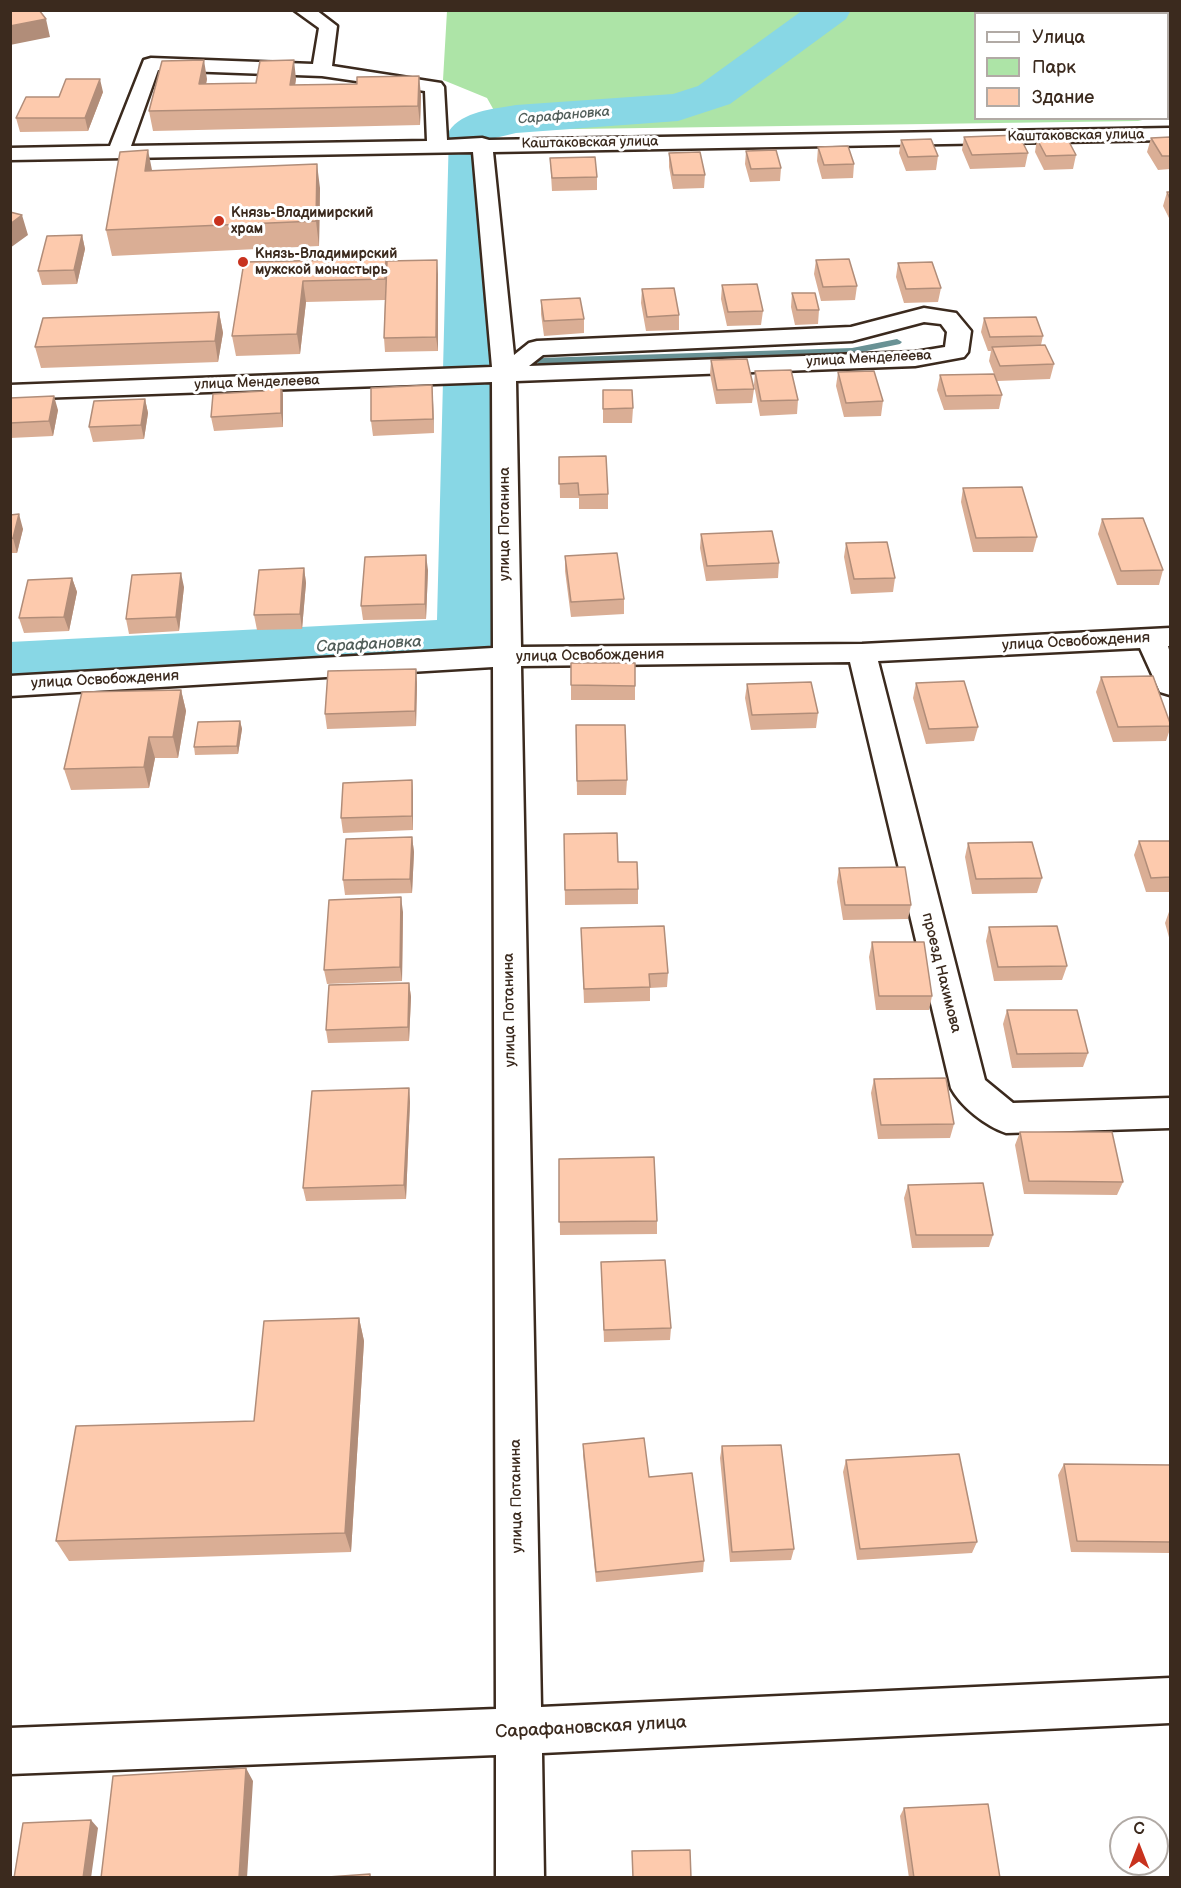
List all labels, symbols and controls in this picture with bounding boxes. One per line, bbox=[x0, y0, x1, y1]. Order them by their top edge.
legend bbox=[974, 12, 1169, 120]
text: Улица bbox=[1032, 27, 1085, 48]
text: Парк bbox=[1032, 57, 1076, 78]
text: Здание bbox=[1032, 87, 1094, 108]
water label: Сарафановка bbox=[517, 104, 611, 128]
street label: Каштаковская улица bbox=[1007, 126, 1145, 146]
street label: Каштаковская улица bbox=[521, 133, 659, 153]
place label: Князь-Владимирский храм bbox=[231, 205, 373, 238]
marker: Князь-Владимирский храм bbox=[212, 214, 226, 228]
place label: Князь-Владимирский мужской монастырь bbox=[255, 246, 397, 278]
marker: Князь-Владимирский мужской монастырь bbox=[236, 255, 250, 269]
street label: улица Менделеева bbox=[806, 347, 932, 371]
street label: улица Менделеева bbox=[194, 372, 320, 394]
street label: улица Потанина bbox=[496, 467, 514, 581]
street label: улица Освобождения bbox=[1001, 629, 1151, 655]
water label: Сарафановка bbox=[316, 633, 422, 657]
street label: улица Освобождения bbox=[516, 646, 664, 666]
street label: улица Освобождения bbox=[30, 667, 180, 693]
street label: проезд Нахимова bbox=[917, 911, 965, 1035]
street label: улица Потанина bbox=[500, 953, 520, 1067]
street label: улица Потанина bbox=[507, 1439, 527, 1553]
street label: Сарафановская улица bbox=[495, 1712, 687, 1744]
north arrow bbox=[1109, 1816, 1169, 1876]
text: С bbox=[1133, 1820, 1145, 1839]

